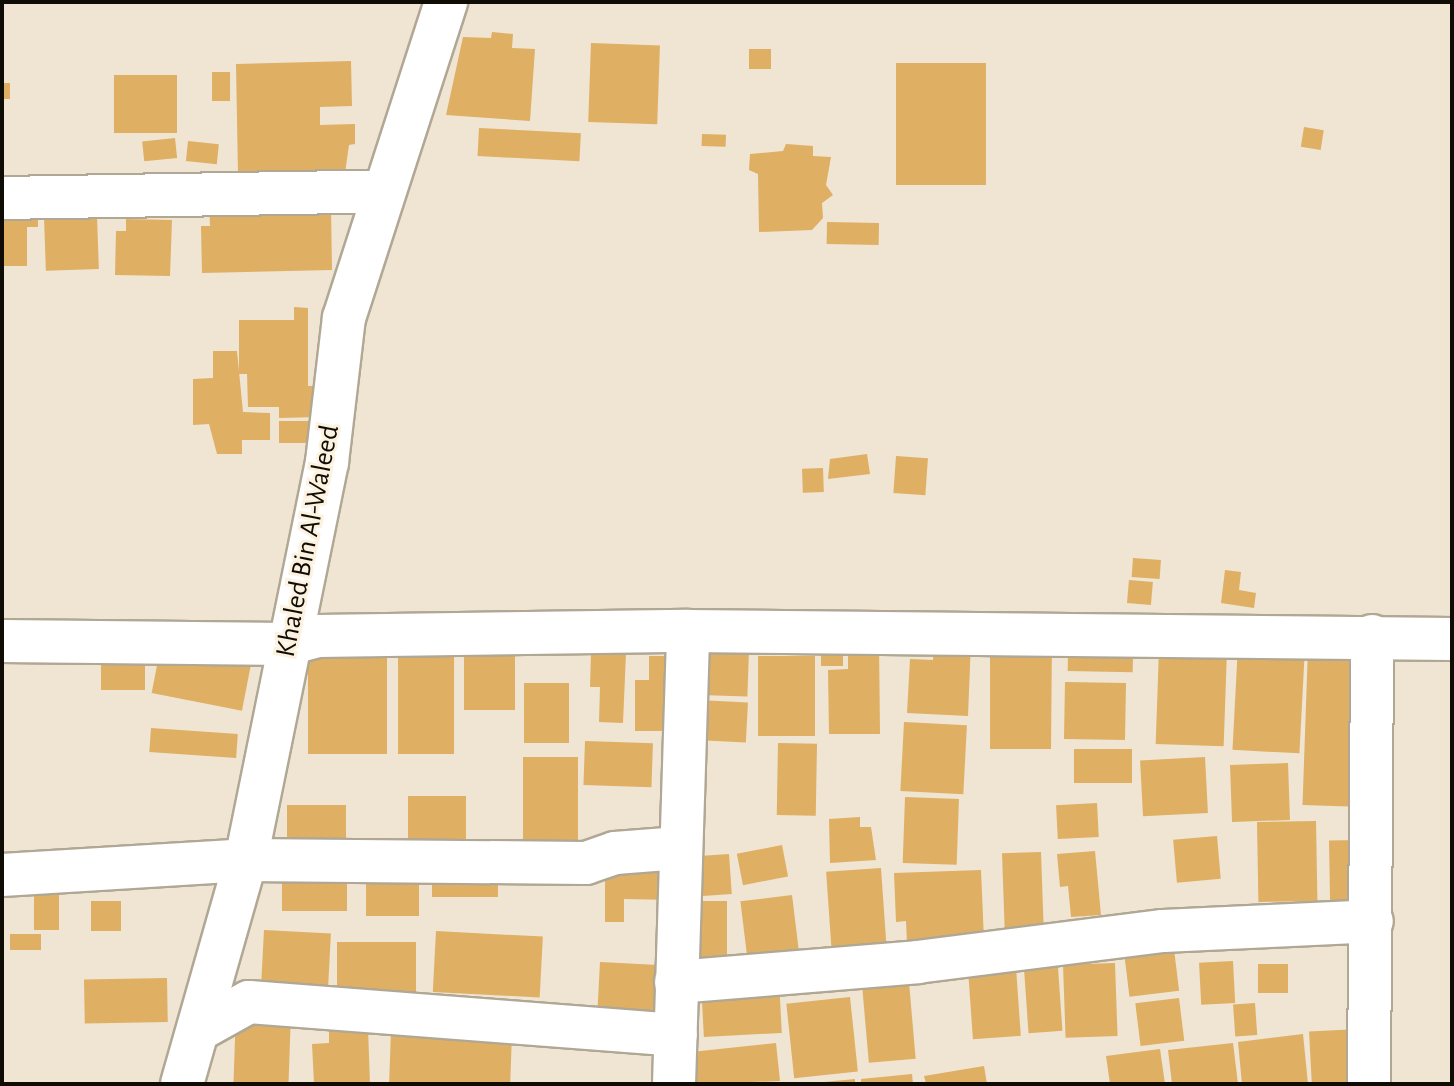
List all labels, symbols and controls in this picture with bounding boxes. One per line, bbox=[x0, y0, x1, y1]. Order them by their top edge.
street label: Khaled Bin Al-Waleed bbox=[269, 422, 347, 660]

